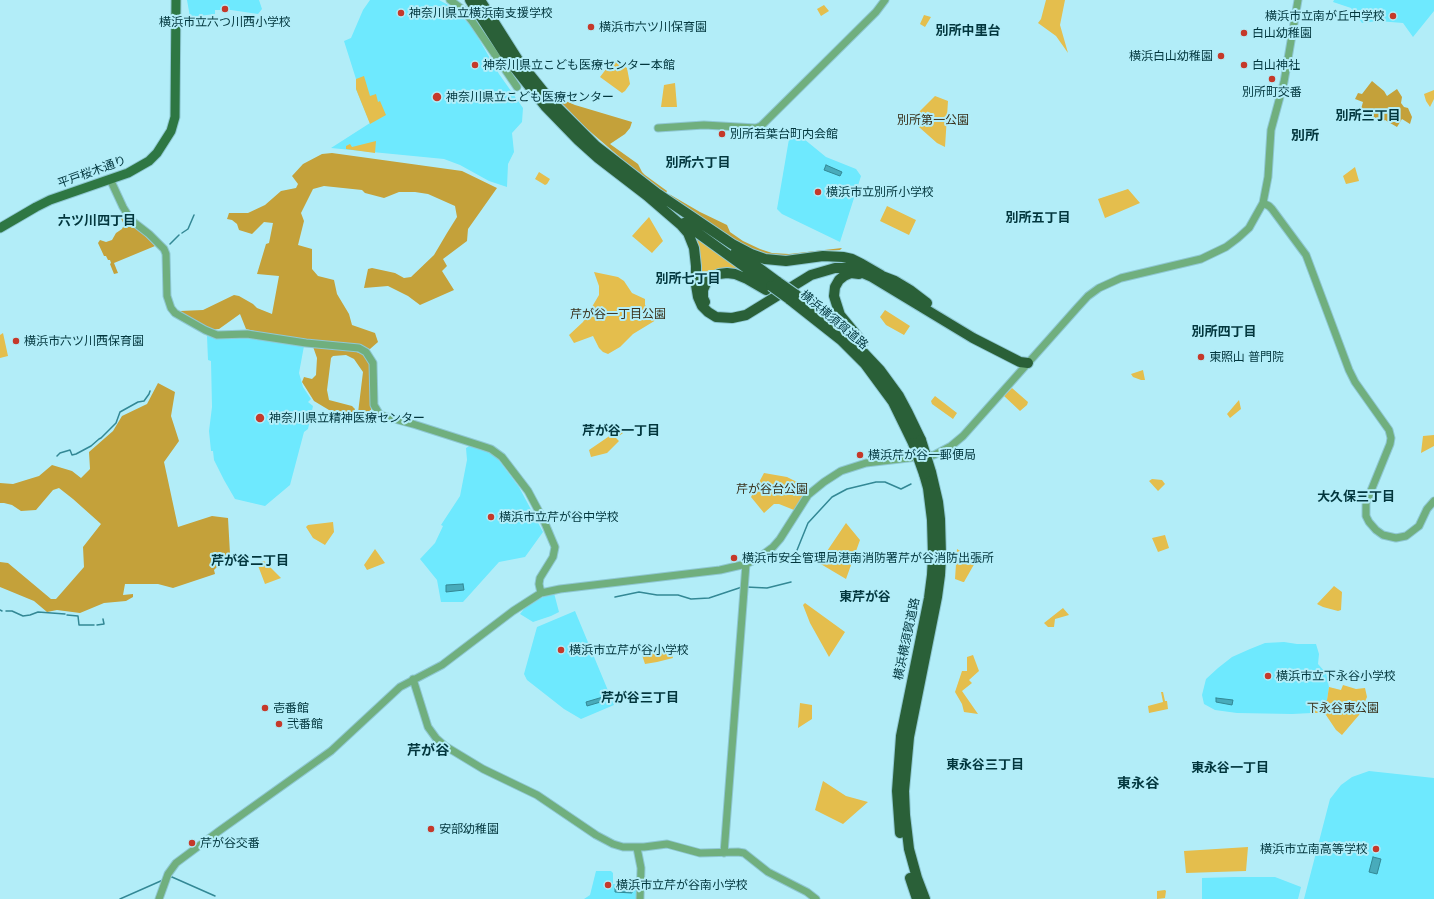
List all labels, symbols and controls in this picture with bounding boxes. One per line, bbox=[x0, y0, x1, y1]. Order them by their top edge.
marker: 横浜市立六つ川西小学校 bbox=[220, 4, 230, 14]
place label: 神奈川県立横浜南支援学校 bbox=[409, 6, 553, 20]
marker: 神奈川県立横浜南支援学校 bbox=[396, 8, 406, 18]
place label: 横浜市立南が丘中学校 bbox=[1265, 9, 1385, 23]
marker: 横浜市立南が丘中学校 bbox=[1388, 11, 1398, 21]
place label: 横浜市立六つ川西小学校 bbox=[159, 15, 291, 29]
place label: 横浜市六ツ川保育園 bbox=[599, 20, 707, 34]
marker: 横浜市六ツ川保育園 bbox=[586, 22, 596, 32]
district label: 別所中里台 bbox=[936, 23, 1000, 39]
place label: 白山幼稚園 bbox=[1252, 26, 1312, 40]
marker: 白山幼稚園 bbox=[1239, 28, 1249, 38]
place label: 横浜白山幼稚園 bbox=[1129, 49, 1213, 63]
marker: 横浜白山幼稚園 bbox=[1216, 51, 1226, 61]
place label: 神奈川県立こども医療センター本館 bbox=[483, 58, 675, 72]
place label: 白山神社 bbox=[1252, 58, 1300, 72]
marker: 神奈川県立こども医療センター本館 bbox=[470, 60, 480, 70]
marker: 白山神社 bbox=[1239, 60, 1249, 70]
marker: 別所町交番 bbox=[1267, 74, 1277, 84]
place label: 別所町交番 bbox=[1242, 85, 1302, 99]
place label: 神奈川県立こども医療センター bbox=[446, 90, 614, 104]
marker: 神奈川県立こども医療センター bbox=[431, 91, 443, 103]
district label: 別所三丁目 bbox=[1336, 108, 1400, 124]
park label: 別所第一公園 bbox=[897, 113, 969, 127]
place label: 別所若葉台町内会館 bbox=[730, 127, 838, 141]
district label: 別所 bbox=[1291, 128, 1319, 144]
marker: 別所若葉台町内会館 bbox=[717, 129, 727, 139]
street label: 平戸桜木通り bbox=[56, 153, 128, 191]
district label: 別所六丁目 bbox=[666, 155, 730, 171]
place label: 横浜市立別所小学校 bbox=[826, 185, 934, 199]
marker: 横浜市立別所小学校 bbox=[813, 187, 823, 197]
district label: 別所五丁目 bbox=[1006, 210, 1070, 226]
district label: 六ツ川四丁目 bbox=[58, 213, 136, 229]
district label: 別所七丁目 bbox=[656, 271, 720, 287]
street label: 横浜横須賀道路 bbox=[797, 287, 871, 353]
park label: 芹が谷一丁目公園 bbox=[570, 307, 666, 321]
district label: 別所四丁目 bbox=[1192, 324, 1256, 340]
place label: 横浜市六ツ川西保育園 bbox=[24, 334, 144, 348]
marker: 横浜市六ツ川西保育園 bbox=[11, 336, 21, 346]
place label: 東照山 普門院 bbox=[1209, 350, 1284, 364]
marker: 東照山 普門院 bbox=[1196, 352, 1206, 362]
place label: 神奈川県立精神医療センター bbox=[269, 411, 425, 425]
marker: 神奈川県立精神医療センター bbox=[254, 412, 266, 424]
district label: 芹が谷一丁目 bbox=[582, 423, 660, 439]
place label: 横浜芹が谷一郵便局 bbox=[868, 448, 976, 462]
marker: 横浜芹が谷一郵便局 bbox=[855, 450, 865, 460]
park label: 芹が谷台公園 bbox=[736, 482, 808, 496]
district label: 大久保三丁目 bbox=[1317, 489, 1395, 505]
place label: 横浜市立芹が谷中学校 bbox=[499, 510, 619, 524]
marker: 横浜市立芹が谷中学校 bbox=[486, 512, 496, 522]
place label: 横浜市安全管理局港南消防署芹が谷消防出張所 bbox=[742, 551, 994, 565]
district label: 芹が谷二丁目 bbox=[211, 553, 289, 569]
marker: 横浜市安全管理局港南消防署芹が谷消防出張所 bbox=[729, 553, 739, 563]
district label: 東芹が谷 bbox=[839, 589, 891, 605]
street label: 横浜横須賀道路 bbox=[891, 596, 923, 682]
place label: 横浜市立芹が谷小学校 bbox=[569, 643, 689, 657]
marker: 横浜市立芹が谷小学校 bbox=[556, 645, 566, 655]
place label: 横浜市立下永谷小学校 bbox=[1276, 669, 1396, 683]
marker: 横浜市立下永谷小学校 bbox=[1263, 671, 1273, 681]
district label: 芹が谷三丁目 bbox=[601, 690, 679, 706]
place label: 壱番館 bbox=[273, 701, 309, 715]
park label: 下永谷東公園 bbox=[1307, 701, 1379, 715]
marker: 壱番館 bbox=[260, 703, 270, 713]
place label: 弐番館 bbox=[287, 717, 323, 731]
marker: 弐番館 bbox=[274, 719, 284, 729]
district label: 芹が谷 bbox=[407, 743, 449, 759]
district label: 東永谷三丁目 bbox=[946, 757, 1024, 773]
district label: 東永谷一丁目 bbox=[1191, 760, 1269, 776]
district label: 東永谷 bbox=[1117, 776, 1159, 792]
place label: 安部幼稚園 bbox=[439, 822, 499, 836]
marker: 安部幼稚園 bbox=[426, 824, 436, 834]
place label: 芹が谷交番 bbox=[200, 836, 260, 850]
marker: 芹が谷交番 bbox=[187, 838, 197, 848]
place label: 横浜市立南高等学校 bbox=[1260, 842, 1368, 856]
marker: 横浜市立南高等学校 bbox=[1371, 844, 1381, 854]
place label: 横浜市立芹が谷南小学校 bbox=[616, 878, 748, 892]
marker: 横浜市立芹が谷南小学校 bbox=[603, 880, 613, 890]

